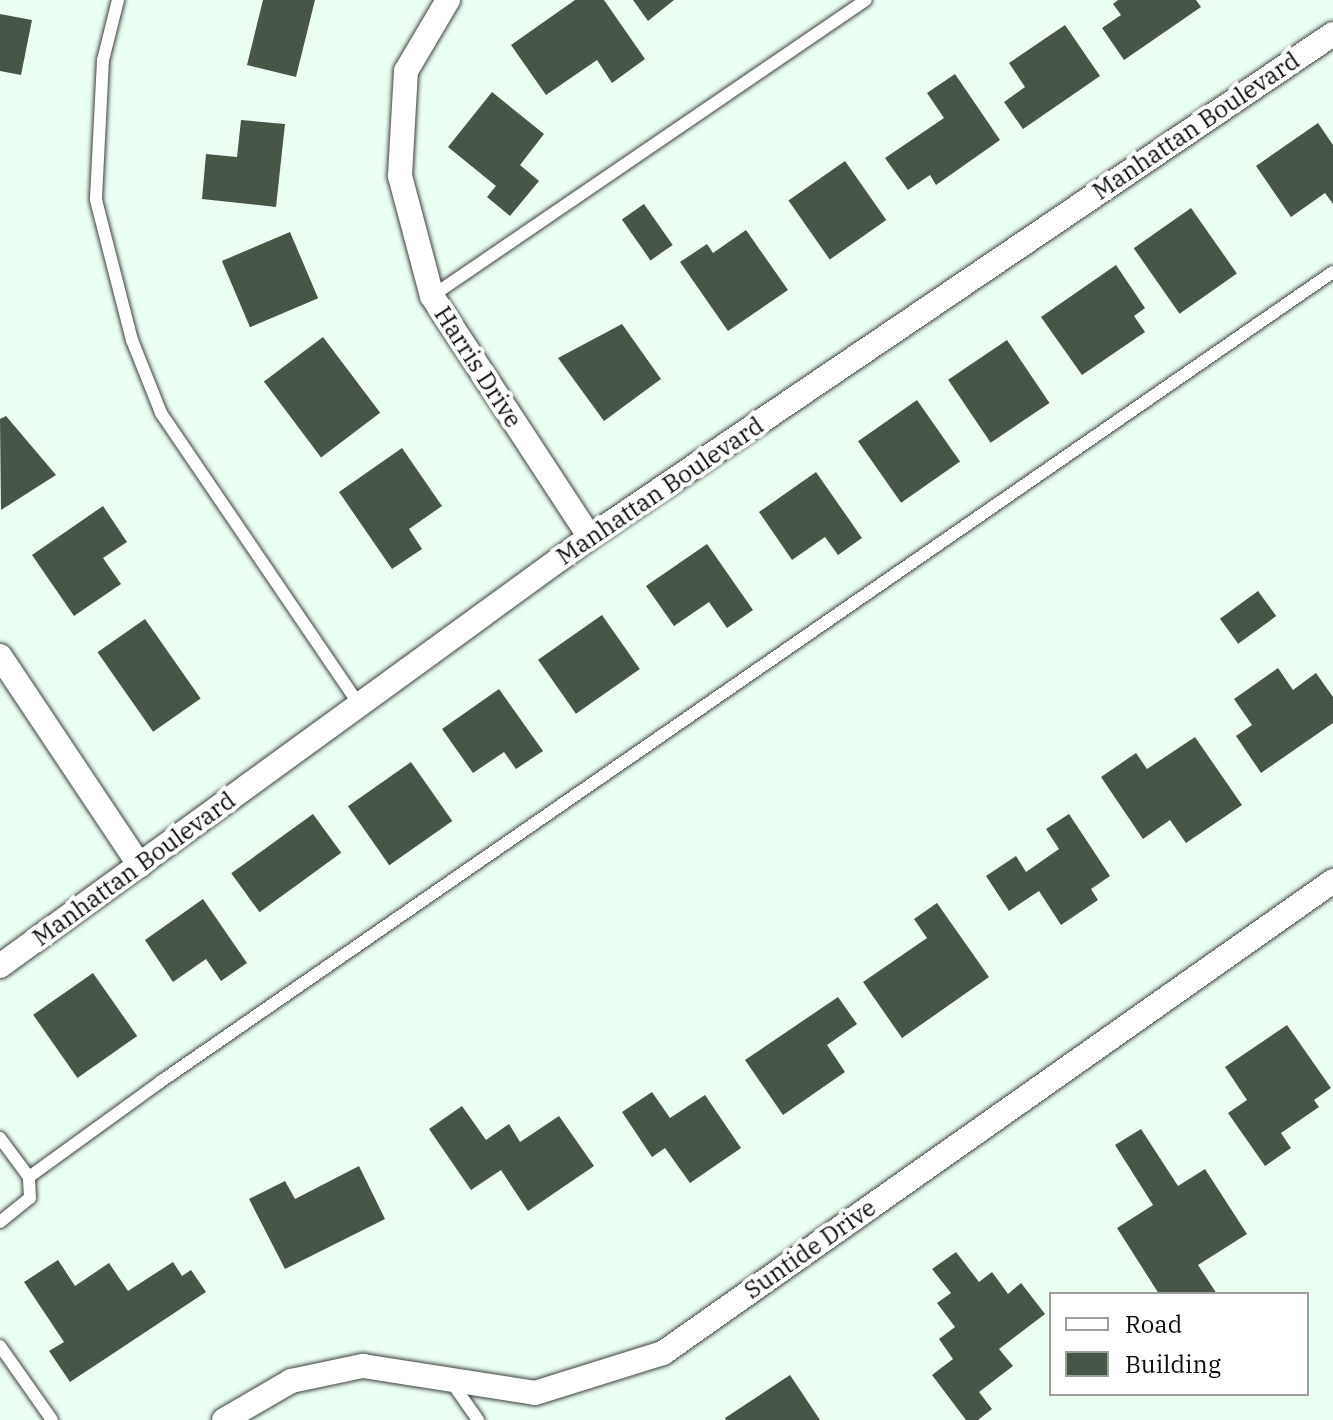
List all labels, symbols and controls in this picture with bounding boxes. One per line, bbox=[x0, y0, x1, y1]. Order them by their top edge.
street label: Manhattan Boulevard bbox=[1087, 46, 1305, 206]
street label: Harris Drive bbox=[428, 301, 528, 433]
street label: Manhattan Boulevard bbox=[551, 411, 769, 571]
street label: Manhattan Boulevard bbox=[27, 786, 241, 952]
street label: Suntide Drive bbox=[739, 1193, 881, 1305]
legend bbox=[1049, 1292, 1309, 1396]
text: Road bbox=[1125, 1308, 1182, 1340]
text: Building bbox=[1125, 1348, 1221, 1380]

